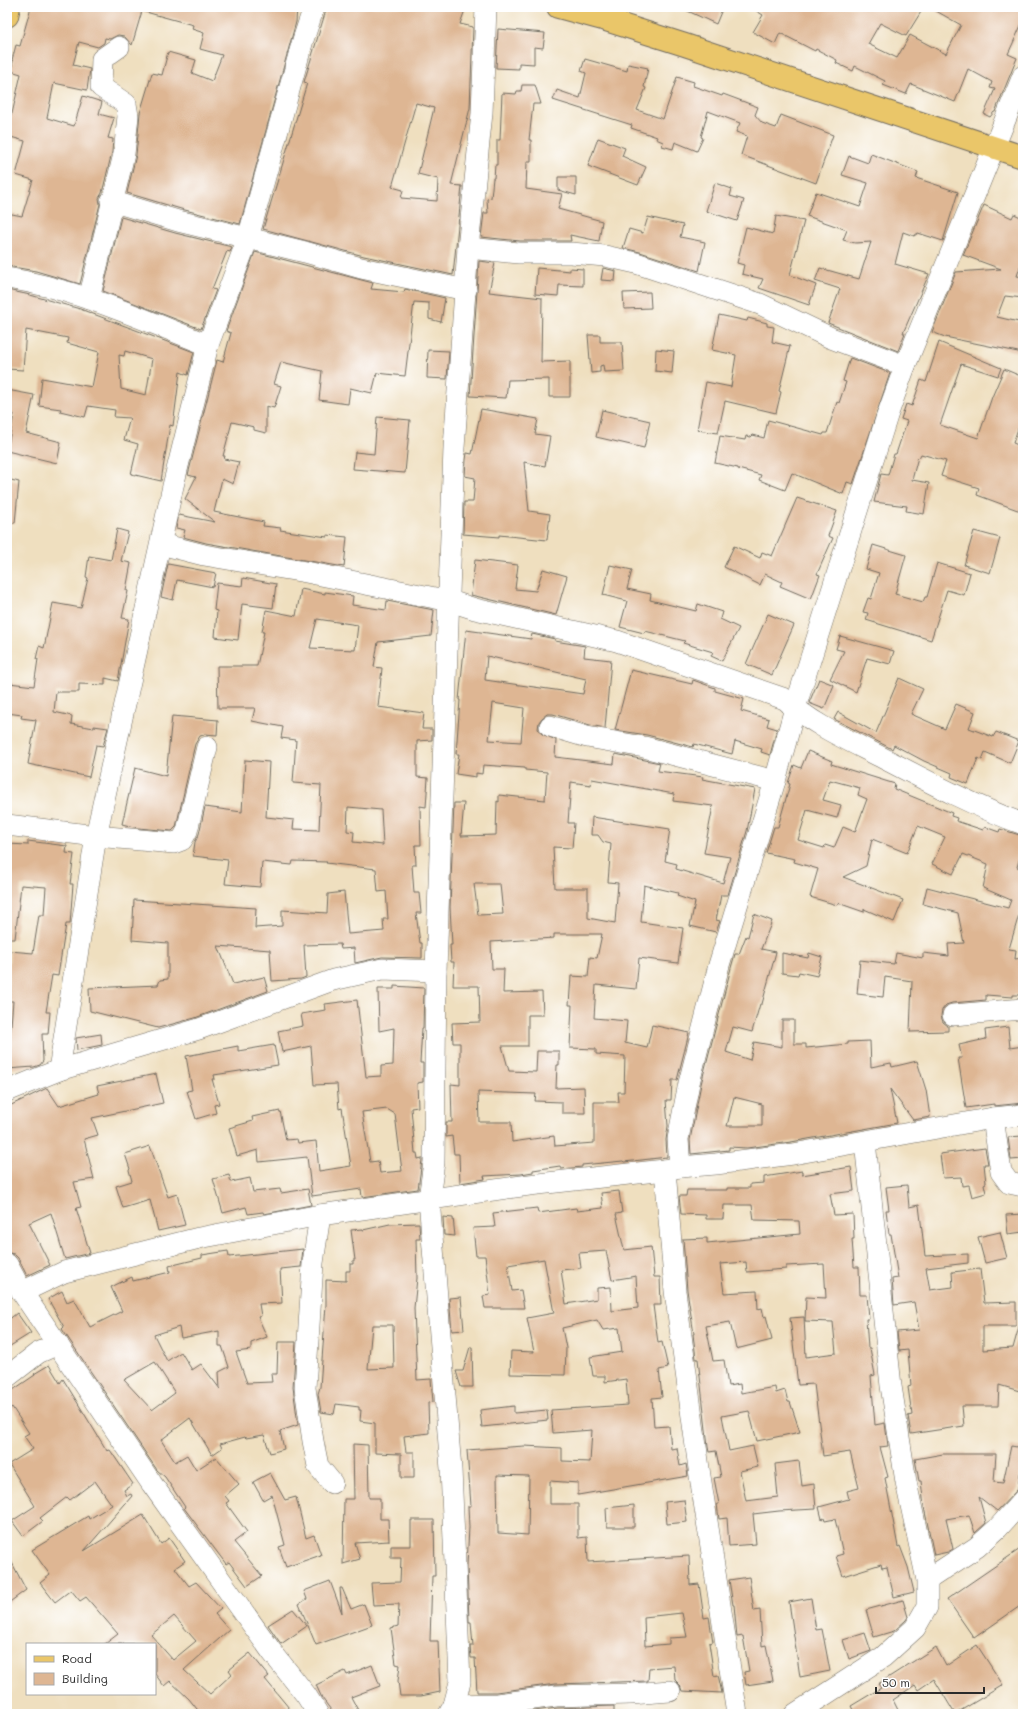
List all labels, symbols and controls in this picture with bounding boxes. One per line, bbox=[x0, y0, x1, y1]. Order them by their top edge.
legend bbox=[26, 1643, 156, 1695]
text: Road bbox=[62, 1650, 92, 1666]
scale bar bbox=[876, 1669, 984, 1695]
text: Building bbox=[62, 1670, 108, 1686]
text: 50 m bbox=[882, 1674, 910, 1690]

